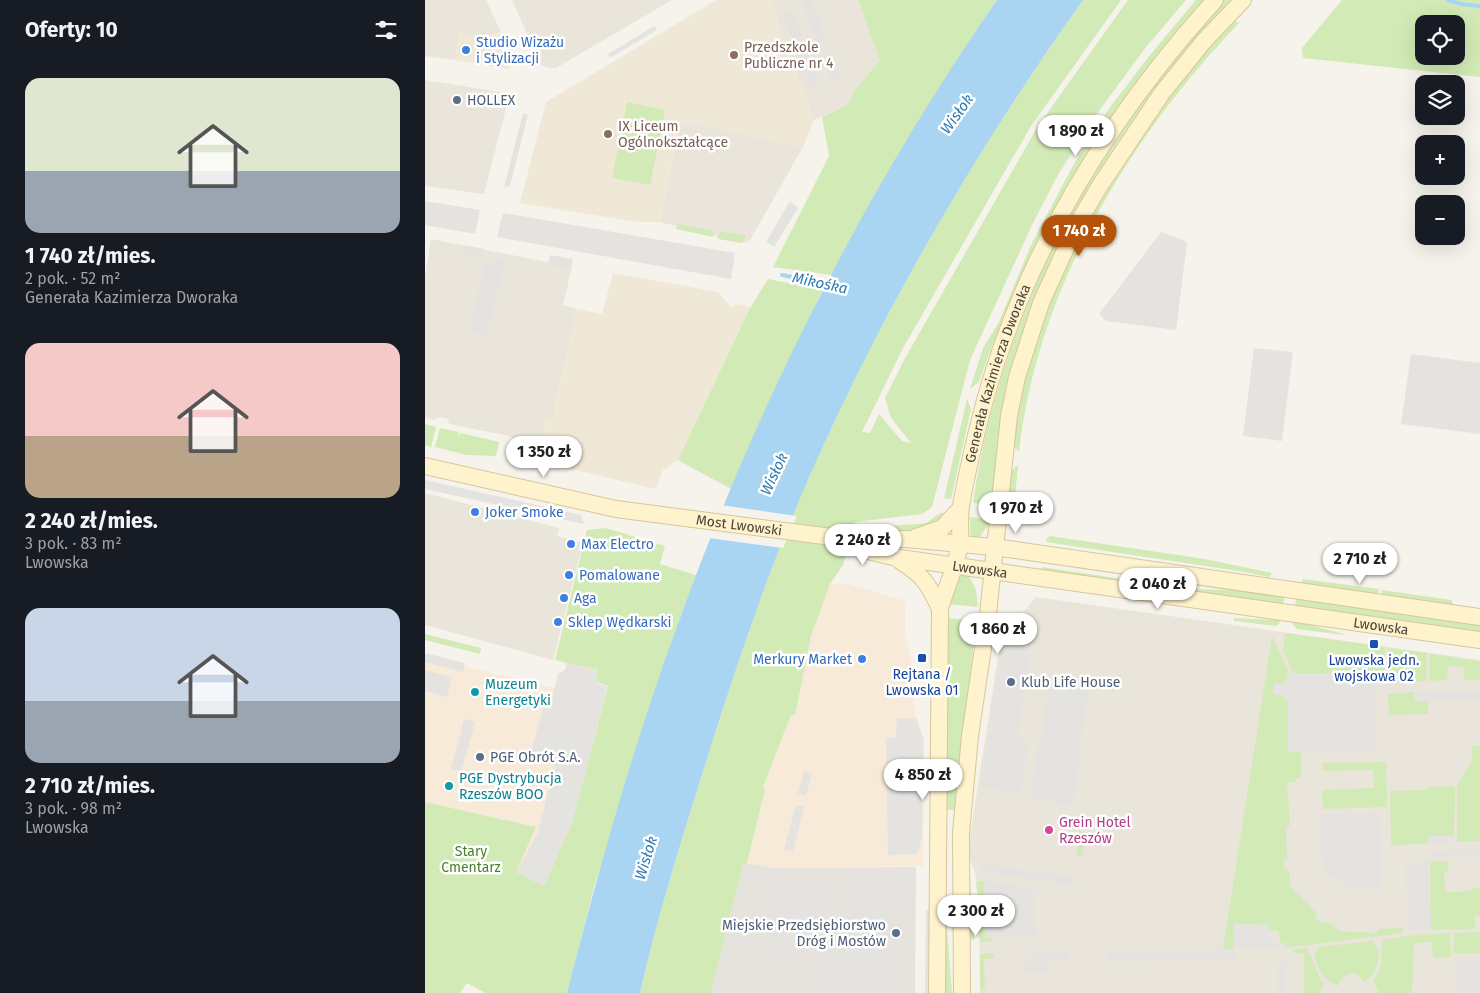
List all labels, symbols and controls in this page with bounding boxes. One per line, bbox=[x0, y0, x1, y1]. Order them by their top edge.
map controls bbox=[1415, 15, 1465, 245]
button: locate bbox=[1415, 15, 1465, 65]
icon: filters bbox=[372, 16, 400, 44]
text: Oferty: 10 bbox=[25, 17, 118, 43]
place label: Studio Wizażu i Stylizacji bbox=[476, 34, 564, 67]
place label: Przedszkole Publiczne nr 4 bbox=[744, 39, 834, 72]
marker: Studio Wizażu i Stylizacji bbox=[460, 44, 472, 56]
marker: Przedszkole Publiczne nr 4 bbox=[728, 49, 740, 61]
button: layers bbox=[1415, 75, 1465, 125]
water label: Wisłok bbox=[937, 91, 977, 137]
place label: HOLLEX bbox=[467, 92, 516, 109]
marker: HOLLEX bbox=[451, 94, 463, 106]
icon: home bbox=[168, 111, 258, 201]
pin: 1 890 zł bbox=[1024, 114, 1128, 157]
place label: IX Liceum Ogólnokształcące bbox=[618, 118, 728, 151]
text: 1 890 zł bbox=[1048, 121, 1104, 140]
marker: IX Liceum Ogólnokształcące bbox=[602, 128, 614, 140]
button: + bbox=[1415, 135, 1465, 185]
button: − bbox=[1415, 195, 1465, 245]
pin: 1 740 zł bbox=[1027, 214, 1131, 257]
text: 1 740 zł bbox=[1052, 221, 1106, 240]
text: 1 740 zł/mies. bbox=[25, 243, 155, 269]
water label: Mikośka bbox=[791, 268, 849, 298]
text: 2 pok. · 52 m² bbox=[25, 269, 120, 288]
street label: Generała Kazimierza Dworaka bbox=[962, 282, 1035, 464]
text: Generała Kazimierza Dworaka bbox=[25, 288, 238, 307]
icon: home bbox=[168, 376, 258, 466]
pin: 1 350 zł bbox=[492, 436, 596, 478]
text: 1 350 zł bbox=[517, 442, 571, 461]
water label: Wisłok bbox=[756, 450, 792, 498]
pin: 1 970 zł bbox=[964, 492, 1068, 534]
text: 1 970 zł bbox=[989, 498, 1043, 517]
place label: Joker Smoke bbox=[485, 504, 564, 521]
marker: Joker Smoke bbox=[469, 506, 481, 518]
text: 2 240 zł/mies. bbox=[25, 508, 158, 534]
street label: Most Lwowski bbox=[695, 511, 783, 540]
pin: 2 240 zł bbox=[811, 524, 915, 566]
text: 2 240 zł bbox=[836, 530, 890, 549]
text: 3 pok. · 83 m² bbox=[25, 534, 122, 553]
place label: Max Electro bbox=[581, 536, 654, 553]
marker: Max Electro bbox=[565, 538, 577, 550]
pin: 2 710 zł bbox=[1308, 542, 1412, 585]
text: 2 710 zł bbox=[1334, 549, 1386, 568]
text: Lwowska bbox=[25, 553, 89, 572]
street label: Lwowska bbox=[951, 557, 1009, 582]
place label: Pomalowane bbox=[579, 567, 660, 584]
pin: 2 040 zł bbox=[1106, 568, 1210, 610]
marker: Pomalowane bbox=[563, 569, 575, 581]
text: 2 040 zł bbox=[1130, 574, 1186, 593]
place label: Aga bbox=[574, 590, 597, 607]
marker: Aga bbox=[558, 592, 570, 604]
pin: 1 860 zł bbox=[946, 612, 1050, 655]
place label: Sklep Wędkarski bbox=[568, 614, 671, 631]
street label: Lwowska bbox=[1352, 614, 1410, 639]
marker: Sklep Wędkarski bbox=[552, 616, 564, 628]
text: 1 860 zł bbox=[970, 619, 1026, 638]
marker: Lwowska jedn. wojskowa 02 bbox=[1368, 638, 1380, 650]
icon: home bbox=[168, 641, 258, 731]
place label: Merkury Market bbox=[753, 651, 853, 668]
marker: Rejtana / Lwowska 01 bbox=[916, 652, 928, 664]
place label: Lwowska jedn. wojskowa 02 bbox=[1329, 652, 1419, 685]
marker: Merkury Market bbox=[856, 653, 868, 665]
place label: Rejtana / Lwowska 01 bbox=[886, 666, 958, 699]
place label: Klub Life House bbox=[1021, 674, 1120, 691]
place label: Muzeum Energetyki bbox=[485, 676, 551, 709]
marker: Klub Life House bbox=[1005, 676, 1017, 688]
marker: Muzeum Energetyki bbox=[469, 686, 481, 698]
place label: PGE Obrót S.A. bbox=[490, 749, 581, 766]
marker: PGE Obrót S.A. bbox=[474, 751, 486, 763]
pin: 4 850 zł bbox=[871, 758, 975, 801]
text: 4 850 zł bbox=[895, 765, 951, 784]
place label: PGE Dystrybucja Rzeszów BOO bbox=[459, 770, 562, 803]
text: 2 710 zł/mies. bbox=[25, 773, 155, 799]
marker: PGE Dystrybucja Rzeszów BOO bbox=[443, 780, 455, 792]
text: 3 pok. · 98 m² bbox=[25, 799, 122, 818]
place label: Grein Hotel Rzeszów bbox=[1059, 814, 1131, 847]
text: Lwowska bbox=[25, 818, 89, 837]
marker: Grein Hotel Rzeszów bbox=[1043, 824, 1055, 836]
water label: Wisłok bbox=[631, 834, 661, 882]
park label: Stary Cmentarz bbox=[441, 843, 501, 876]
pin: 2 300 zł bbox=[924, 894, 1028, 937]
text: 2 300 zł bbox=[948, 901, 1004, 920]
place label: Miejskie Przedsiębiorstwo Dróg i Mostów bbox=[722, 917, 886, 950]
marker: Miejskie Przedsiębiorstwo Dróg i Mostów bbox=[890, 927, 902, 939]

